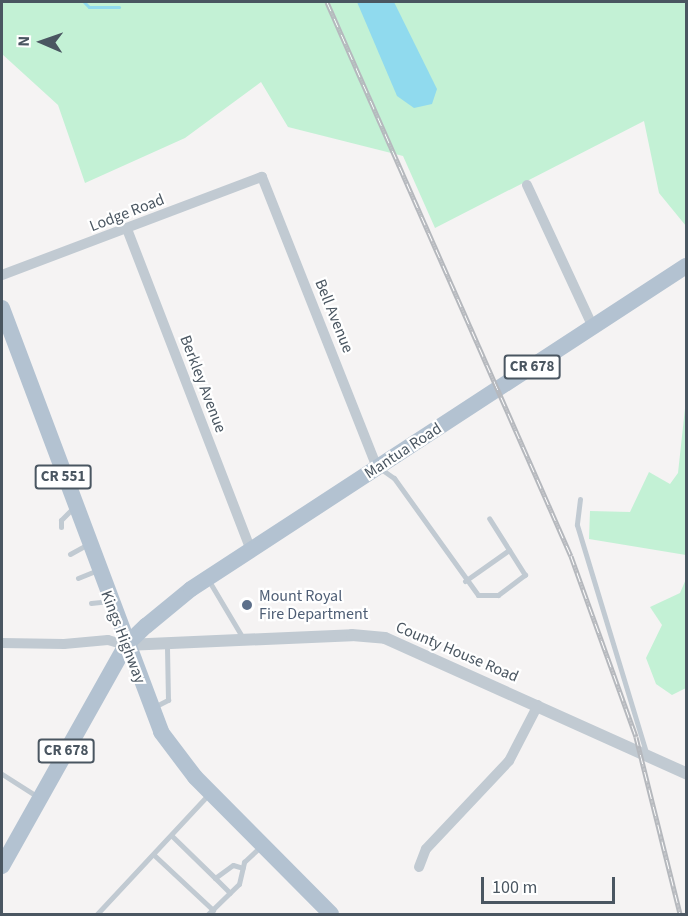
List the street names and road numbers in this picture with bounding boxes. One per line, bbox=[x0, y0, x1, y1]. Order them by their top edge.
street label: Lodge Road bbox=[87, 190, 167, 236]
street label: Bell Avenue bbox=[310, 276, 358, 356]
street label: Berkley Avenue bbox=[176, 333, 230, 435]
road number: CR 678 bbox=[504, 355, 560, 379]
street label: Mantua Road bbox=[361, 419, 445, 483]
road number: CR 551 bbox=[34, 465, 92, 489]
street label: Kings Highway bbox=[96, 588, 150, 686]
street label: County House Road bbox=[393, 618, 521, 686]
road number: CR 678 bbox=[38, 739, 94, 763]

